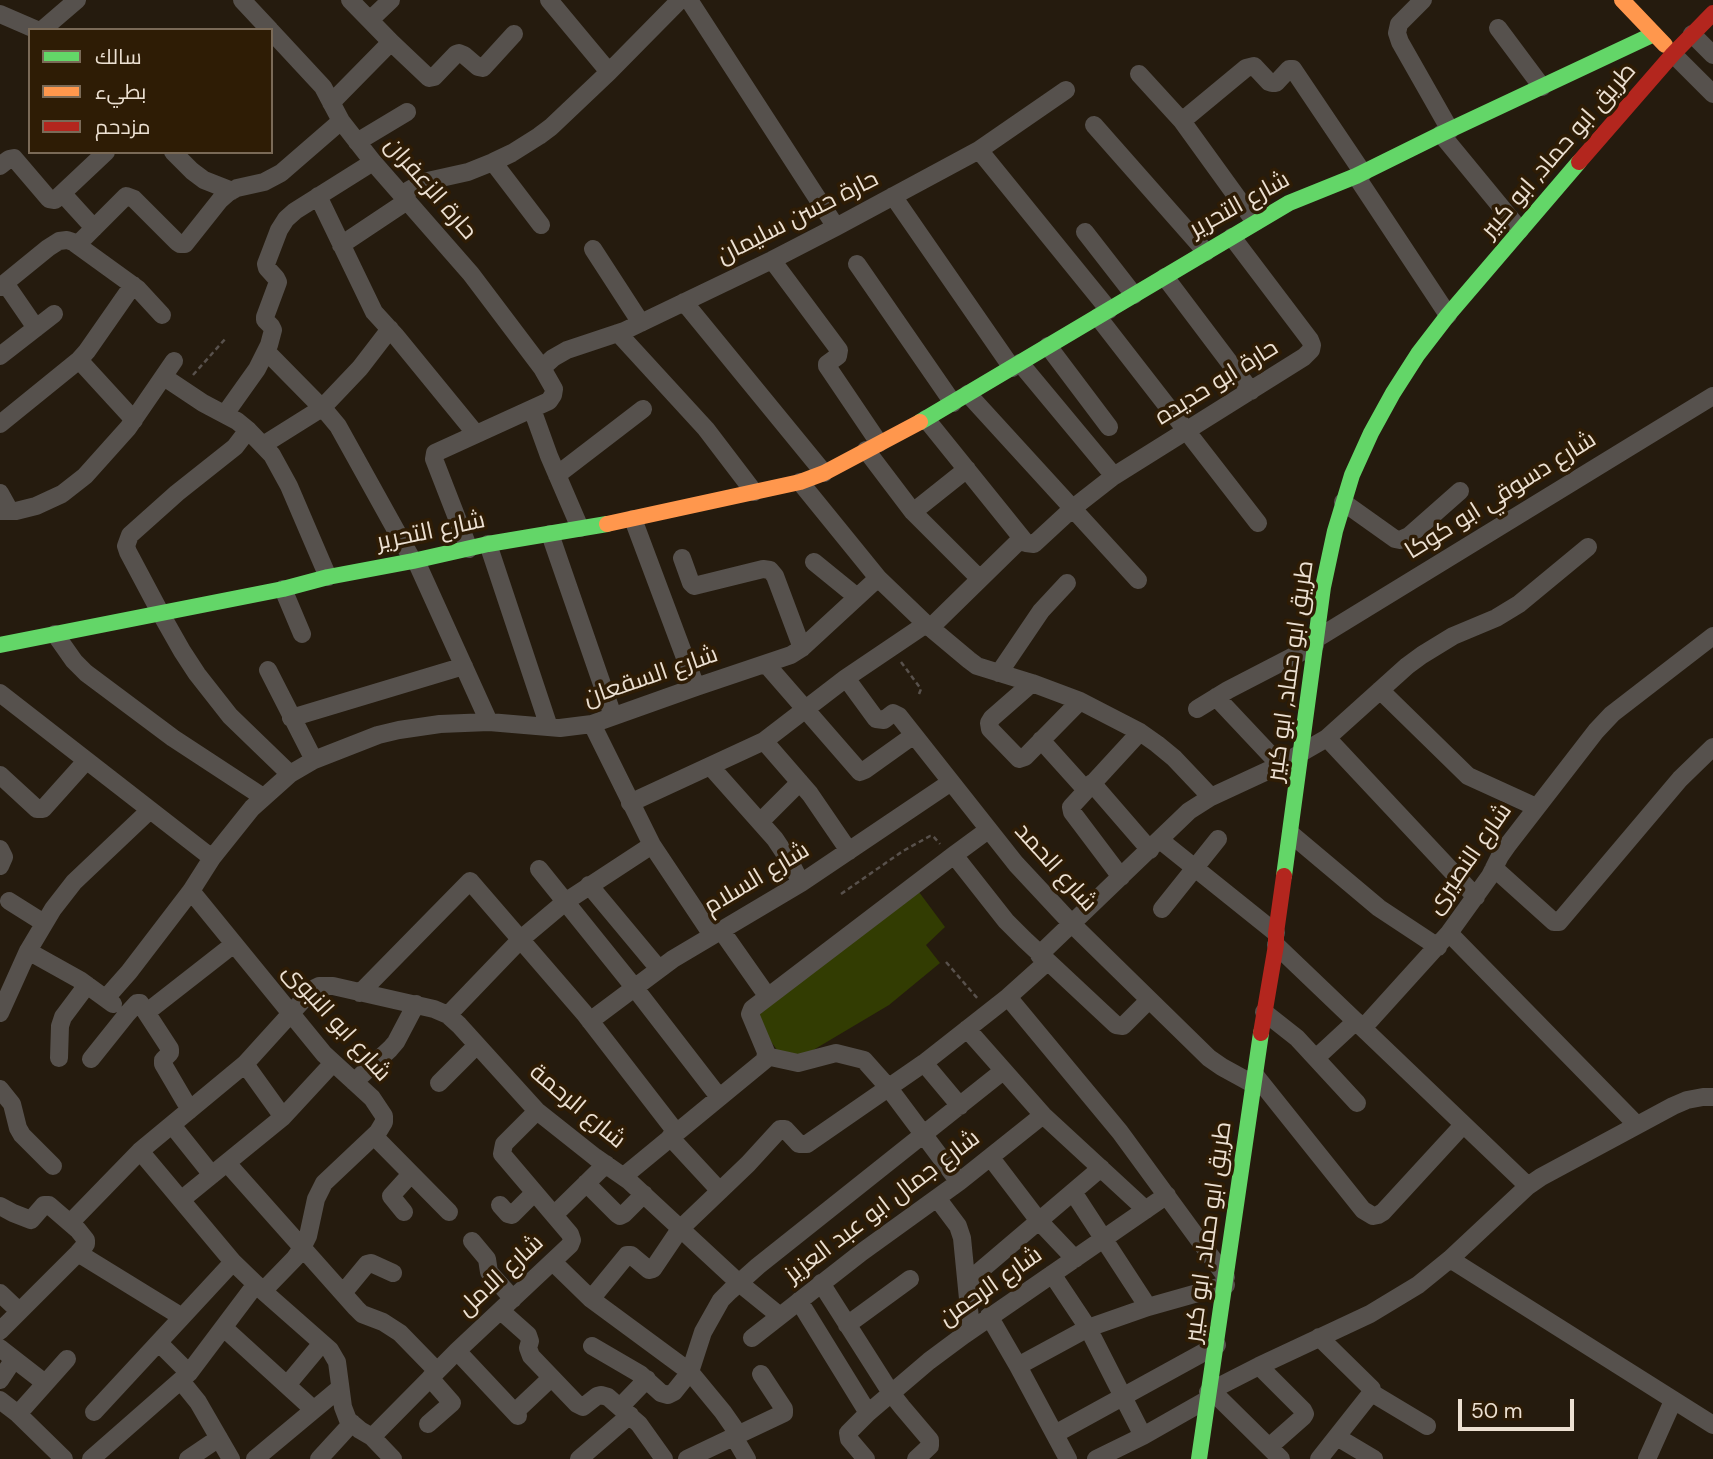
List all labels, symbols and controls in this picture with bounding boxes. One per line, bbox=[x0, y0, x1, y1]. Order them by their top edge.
legend bbox=[28, 28, 273, 154]
text: سالك bbox=[95, 43, 142, 71]
street label: طريق ابو حماد, ابو كبير bbox=[1475, 58, 1643, 244]
text: بطيء bbox=[95, 78, 146, 106]
text: مزدحم bbox=[95, 113, 150, 141]
street label: حارة الزعفران bbox=[378, 132, 482, 246]
street label: حارة حسن سليمان bbox=[712, 165, 884, 271]
street label: شارع التحرير bbox=[1185, 166, 1295, 244]
street label: حارة ابو حديده bbox=[1150, 334, 1284, 432]
street label: شارع دسوقي ابو كوكا bbox=[1400, 426, 1602, 566]
street label: شارع التحرير bbox=[374, 506, 488, 558]
street label: طريق ابو حماد, ابو كبير bbox=[1261, 559, 1321, 783]
street label: شارع السقعان bbox=[580, 641, 722, 713]
street label: شارع النصيرى bbox=[1421, 798, 1519, 920]
street label: شارع الحمد bbox=[1008, 818, 1102, 918]
street label: شارع السلام bbox=[699, 836, 815, 922]
street label: شارع ابو النبوى bbox=[276, 958, 396, 1088]
street label: شارع الرحمة bbox=[523, 1059, 631, 1155]
street label: طريق ابو حماد, ابو كبير bbox=[1179, 1120, 1239, 1344]
street label: شارع جمال ابو عبد العزيز bbox=[780, 1124, 986, 1290]
street label: شارع الامل bbox=[452, 1229, 550, 1323]
street label: شارع الرحمن bbox=[934, 1241, 1048, 1333]
scale bar bbox=[1461, 1386, 1576, 1430]
text: 50 m bbox=[1471, 1397, 1522, 1425]

